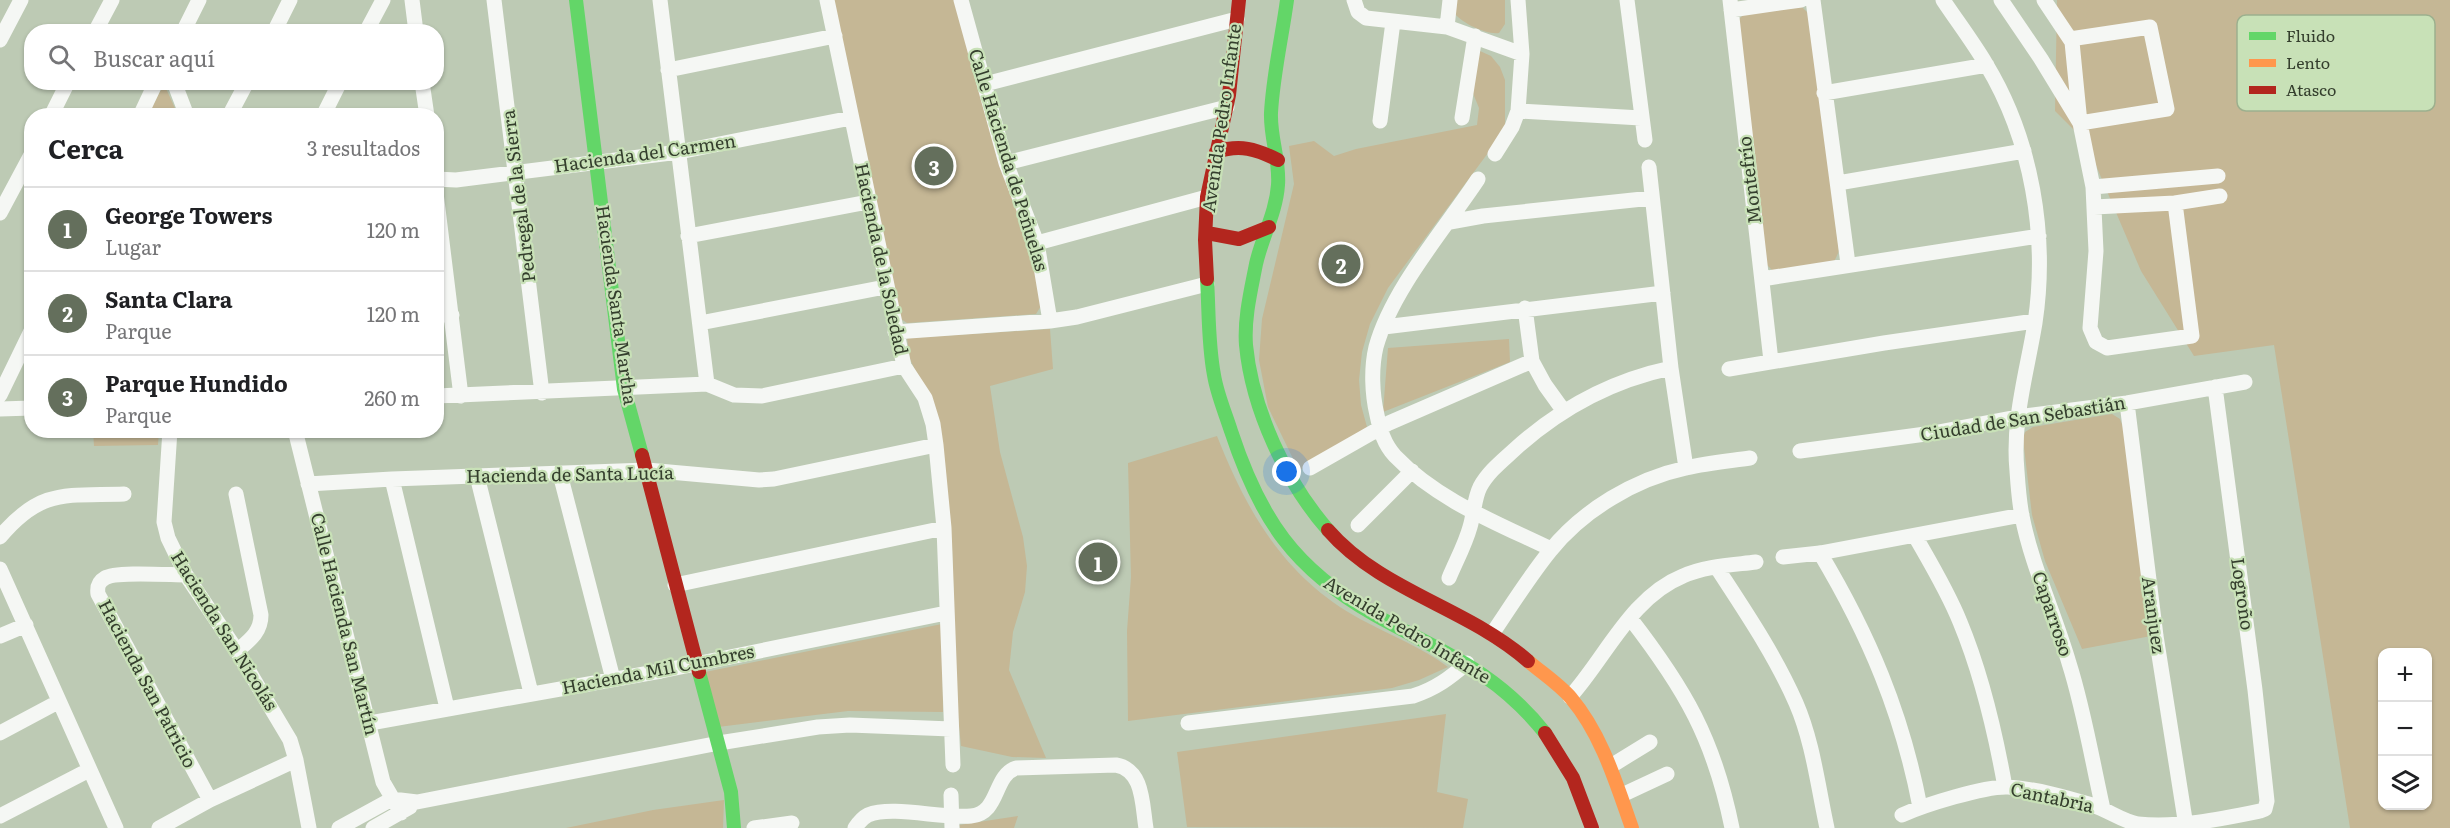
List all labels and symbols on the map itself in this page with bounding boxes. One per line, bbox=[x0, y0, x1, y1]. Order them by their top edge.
legend bbox=[2237, 15, 2435, 111]
street label: Avenida Pedro Infante bbox=[1194, 22, 1247, 214]
text: Fluido bbox=[2286, 23, 2335, 47]
street label: Calle Hacienda de Peñuelas bbox=[963, 45, 1056, 274]
text: Lento bbox=[2286, 50, 2330, 74]
text: Atasco bbox=[2286, 77, 2336, 101]
street label: Pedregal de la Sierra bbox=[493, 108, 541, 284]
street label: Hacienda del Carmen bbox=[552, 126, 738, 179]
street label: Montefrío bbox=[1730, 135, 1767, 225]
pin: 3 bbox=[914, 144, 954, 188]
street label: Hacienda de la Soledad bbox=[849, 160, 916, 357]
street label: Hacienda Santa Martha bbox=[590, 203, 645, 407]
pin: 2 bbox=[1322, 242, 1360, 286]
street label: Ciudad de San Sebastián bbox=[1918, 388, 2127, 447]
your location bbox=[1272, 457, 1301, 486]
street label: Hacienda de Santa Lucía bbox=[466, 458, 674, 489]
street label: Calle Hacienda San Martín bbox=[305, 510, 386, 738]
pin: 1 bbox=[1078, 540, 1118, 584]
street label: Hacienda San Nicolás bbox=[165, 545, 285, 715]
street label: Logroño bbox=[2225, 556, 2262, 632]
street label: Caparroso bbox=[2026, 567, 2081, 660]
street label: Avenida Pedro Infante bbox=[1319, 568, 1496, 689]
street label: Aranjuez bbox=[2136, 575, 2173, 655]
street label: Hacienda San Patricio bbox=[92, 594, 204, 772]
street label: Hacienda Mil Cumbres bbox=[559, 637, 756, 700]
street label: Cantabria bbox=[2008, 775, 2097, 819]

